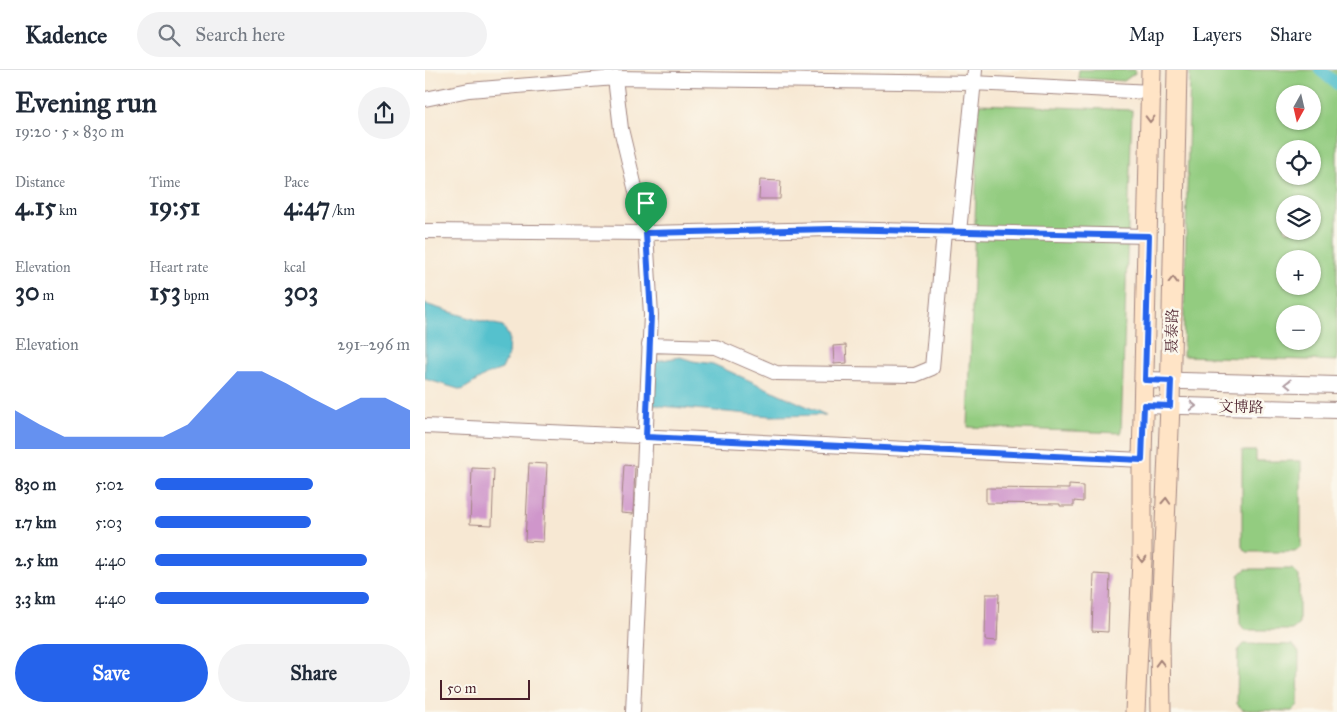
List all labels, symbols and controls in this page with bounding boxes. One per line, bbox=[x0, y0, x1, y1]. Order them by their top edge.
search box bbox=[137, 12, 487, 57]
text: Kadence bbox=[25, 20, 107, 50]
icon: search bbox=[155, 21, 183, 49]
text: Search here bbox=[195, 23, 285, 46]
text: Map bbox=[1129, 24, 1164, 46]
text: Layers bbox=[1192, 24, 1242, 46]
text: Share bbox=[1270, 24, 1312, 46]
text: Evening run bbox=[15, 85, 157, 120]
north arrow bbox=[1276, 85, 1321, 130]
map controls bbox=[1276, 85, 1321, 350]
button: share bbox=[358, 87, 410, 139]
one-way arrow bbox=[1145, 115, 1155, 123]
text: 19:20 · 5 × 830 m bbox=[15, 122, 124, 141]
button: locate bbox=[1276, 140, 1321, 185]
text: Distance bbox=[15, 174, 65, 191]
text: Time bbox=[149, 174, 180, 191]
text: Pace bbox=[284, 174, 309, 191]
pin bbox=[625, 182, 667, 233]
icon: arrive bbox=[632, 189, 660, 217]
text: 4.15 bbox=[15, 191, 56, 222]
text: 19:51 bbox=[149, 191, 200, 222]
text: 4:47 bbox=[284, 191, 330, 222]
button: layers bbox=[1276, 195, 1321, 240]
text: km bbox=[56, 202, 77, 219]
text: /km bbox=[330, 202, 355, 219]
button: + bbox=[1276, 250, 1321, 295]
text: Elevation bbox=[15, 259, 71, 276]
text: Heart rate bbox=[149, 259, 208, 276]
text: kcal bbox=[284, 259, 306, 276]
one-way arrow bbox=[1168, 275, 1178, 283]
text: 30 bbox=[15, 276, 40, 307]
text: 153 bbox=[149, 276, 181, 307]
text: 303 bbox=[284, 276, 318, 307]
text: m bbox=[40, 287, 54, 304]
text: bpm bbox=[181, 287, 209, 304]
button: − bbox=[1276, 305, 1321, 350]
street label: 聂泰路 bbox=[1163, 308, 1181, 354]
text: Elevation bbox=[15, 335, 79, 354]
text: 291–296 m bbox=[337, 335, 410, 354]
one-way arrow bbox=[1284, 379, 1292, 389]
street label: 文博路 bbox=[1218, 398, 1264, 416]
one-way arrow bbox=[1190, 401, 1197, 411]
text: 830 m bbox=[15, 475, 56, 494]
text: 5:02 bbox=[95, 475, 124, 494]
one-way arrow bbox=[1161, 497, 1172, 505]
text: 1.7 km bbox=[15, 513, 57, 532]
text: 5:03 bbox=[95, 513, 122, 532]
text: 2.5 km bbox=[15, 551, 58, 570]
text: 4:40 bbox=[95, 551, 126, 570]
one-way arrow bbox=[1137, 556, 1147, 563]
text: 3.3 km bbox=[15, 589, 55, 608]
text: 4:40 bbox=[95, 589, 126, 608]
button: Save bbox=[15, 644, 208, 702]
button: Share bbox=[218, 644, 410, 702]
one-way arrow bbox=[1155, 659, 1166, 667]
scale bar bbox=[440, 677, 530, 700]
text: 50 m bbox=[447, 680, 476, 697]

